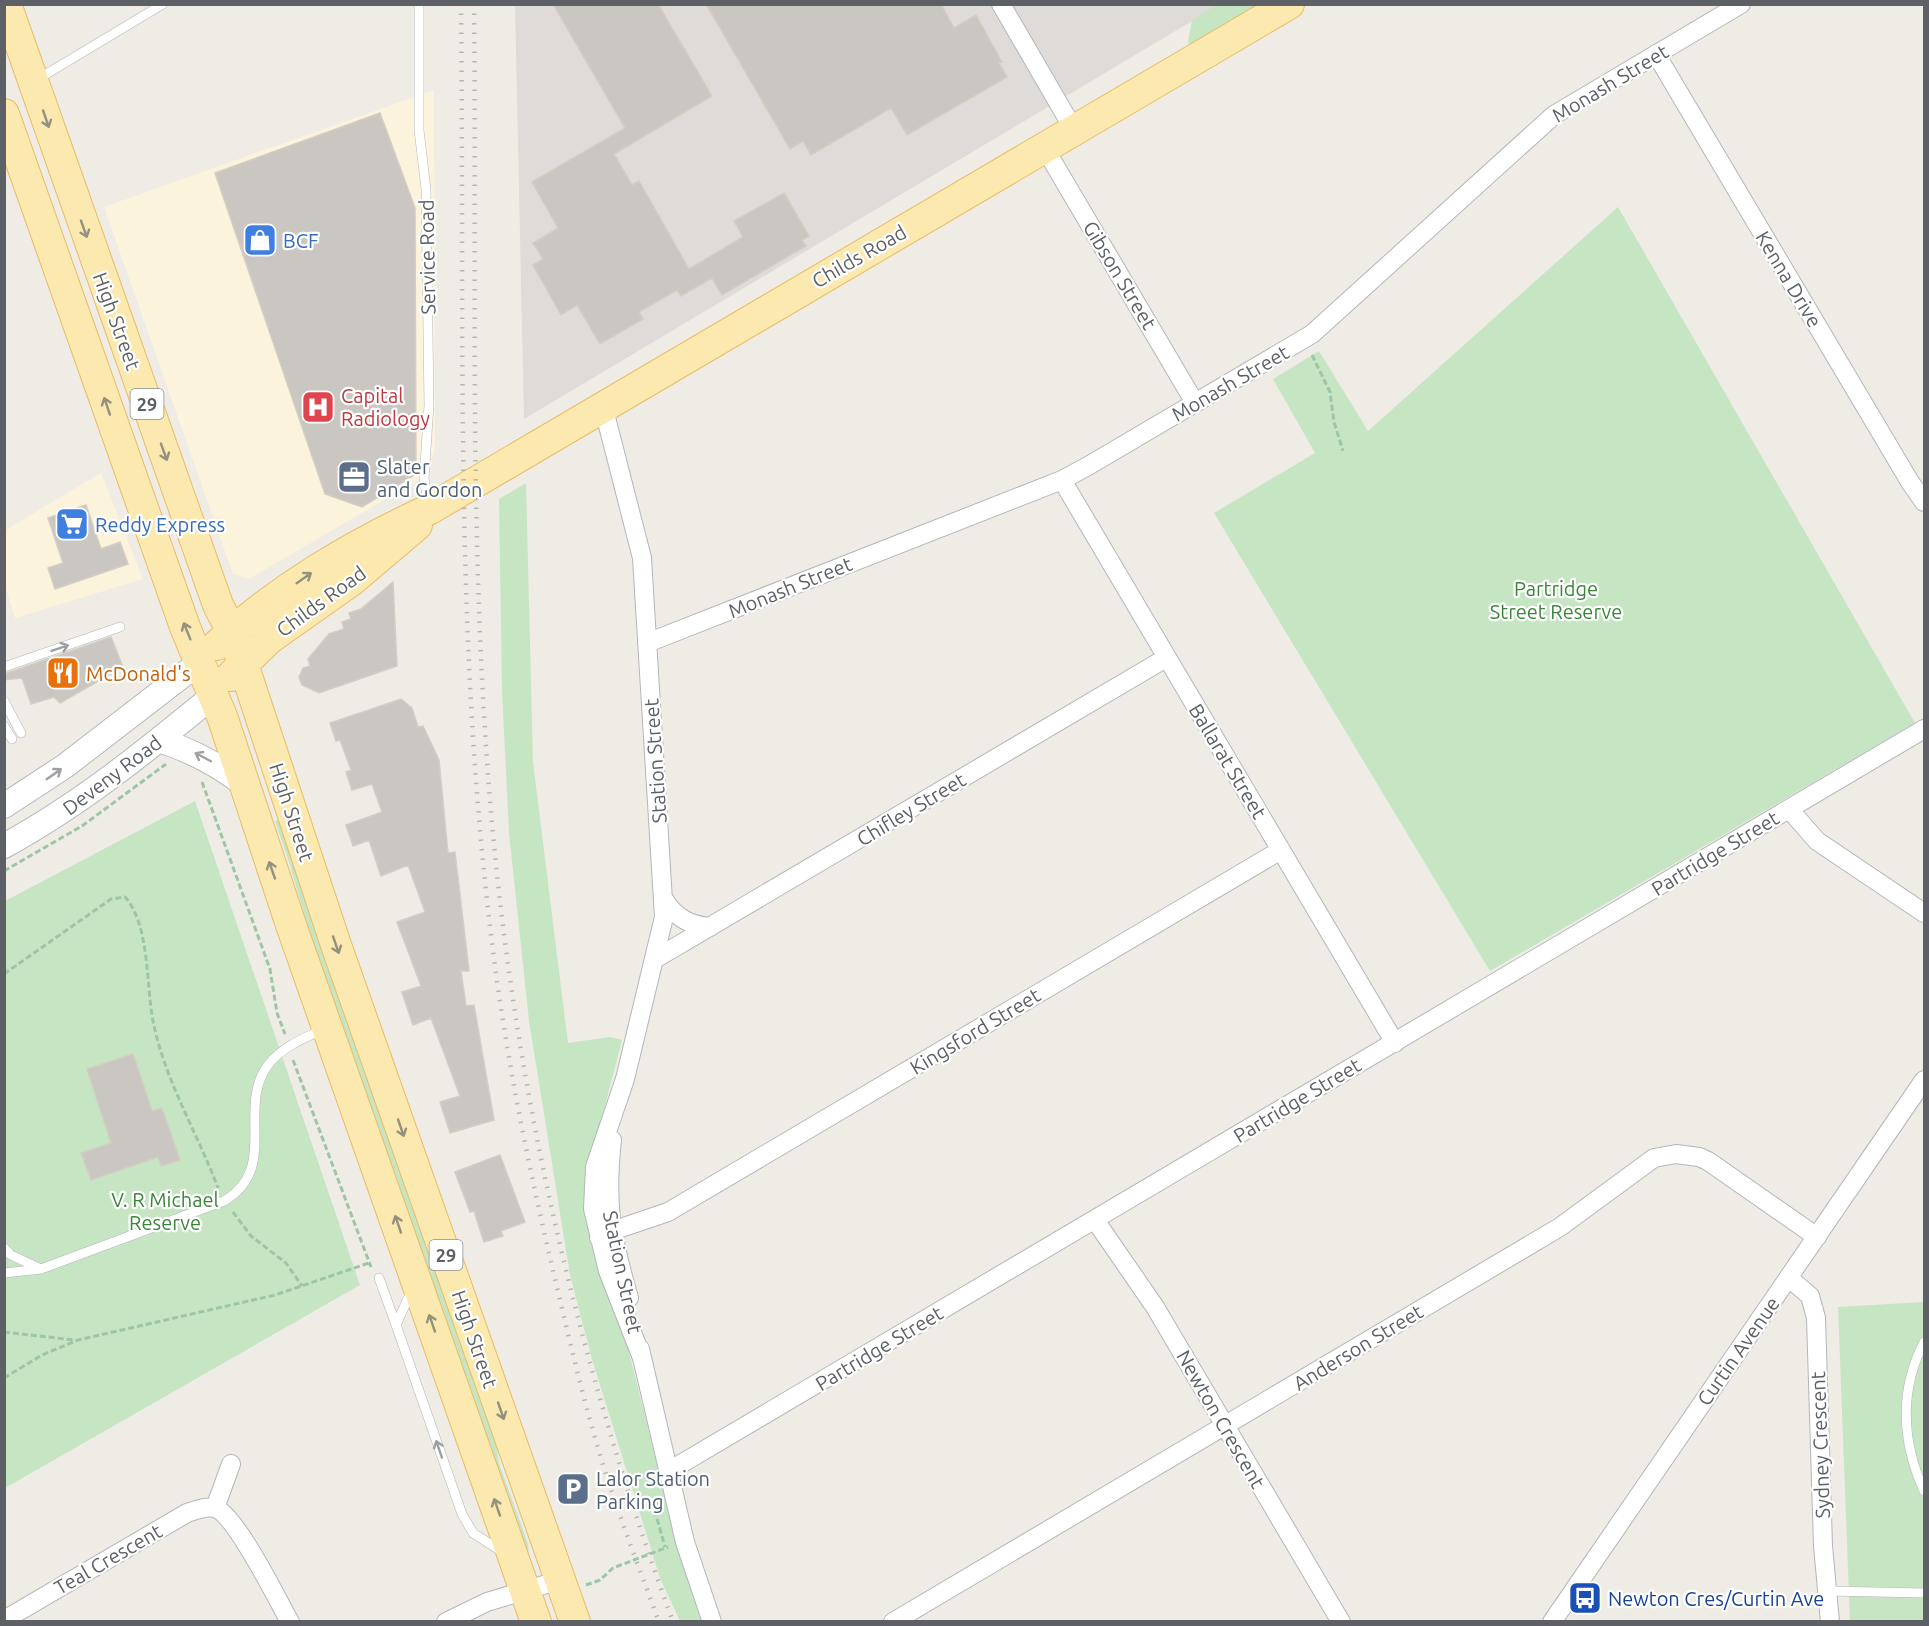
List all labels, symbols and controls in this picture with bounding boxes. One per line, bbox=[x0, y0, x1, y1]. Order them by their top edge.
street label: Monash Street bbox=[1548, 39, 1672, 127]
one-way arrow bbox=[41, 109, 52, 128]
street label: Service Road bbox=[414, 199, 440, 315]
street label: Gibson Street bbox=[1079, 217, 1161, 333]
one-way arrow bbox=[80, 219, 91, 238]
street label: Childs Road bbox=[808, 220, 910, 292]
shop icon: BCF bbox=[242, 222, 278, 258]
street label: Kenna Drive bbox=[1751, 227, 1827, 331]
place label: BCF bbox=[283, 229, 318, 252]
street label: High Street bbox=[89, 269, 145, 373]
street label: Monash Street bbox=[1167, 340, 1293, 426]
place label: Capital Radiology bbox=[341, 384, 430, 430]
road number: 29 bbox=[130, 389, 164, 419]
hospital icon: Capital Radiology bbox=[300, 389, 336, 425]
one-way arrow bbox=[101, 397, 112, 416]
one-way arrow bbox=[159, 442, 170, 461]
place label: Slater and Gordon bbox=[377, 455, 482, 501]
office icon: Slater and Gordon bbox=[336, 459, 372, 495]
supermarket icon: Reddy Express bbox=[54, 506, 90, 542]
place label: Reddy Express bbox=[95, 513, 225, 536]
street label: Monash Street bbox=[725, 552, 855, 622]
street label: Childs Road bbox=[272, 561, 370, 641]
one-way arrow bbox=[295, 572, 311, 584]
park label: Partridge Street Reserve bbox=[1490, 577, 1622, 623]
one-way arrow bbox=[181, 622, 192, 641]
one-way arrow bbox=[50, 641, 69, 652]
restaurant icon: McDonald's bbox=[45, 655, 81, 691]
place label: McDonald's bbox=[86, 662, 191, 685]
street label: Station Street bbox=[639, 698, 671, 824]
street label: Ballarat Street bbox=[1185, 699, 1271, 823]
street label: Deveny Road bbox=[58, 730, 166, 820]
one-way arrow bbox=[195, 751, 212, 763]
street label: High Street bbox=[265, 760, 319, 864]
one-way arrow bbox=[45, 768, 61, 780]
street label: Chifley Street bbox=[853, 768, 970, 850]
street label: Partridge Street bbox=[1647, 806, 1783, 900]
one-way arrow bbox=[265, 861, 276, 879]
one-way arrow bbox=[331, 935, 342, 954]
street label: Kingsford Street bbox=[906, 983, 1044, 1079]
street label: Partridge Street bbox=[1229, 1053, 1365, 1147]
one-way arrow bbox=[397, 1119, 408, 1137]
park label: V. R Michael Reserve bbox=[111, 1188, 219, 1234]
street label: Station Street bbox=[599, 1209, 647, 1336]
one-way arrow bbox=[391, 1216, 402, 1234]
road number: 29 bbox=[430, 1240, 462, 1270]
street label: High Street bbox=[447, 1287, 503, 1391]
street label: Curtin Avenue bbox=[1692, 1292, 1784, 1410]
street label: Anderson Street bbox=[1289, 1299, 1427, 1395]
street label: Partridge Street bbox=[811, 1301, 947, 1395]
one-way arrow bbox=[425, 1314, 436, 1333]
street label: Newton Crescent bbox=[1172, 1346, 1270, 1492]
street label: Sydney Crescent bbox=[1806, 1371, 1834, 1519]
one-way arrow bbox=[496, 1402, 507, 1420]
one-way arrow bbox=[433, 1440, 444, 1458]
place label: Lalor Station Parking bbox=[596, 1467, 710, 1513]
parking icon: Lalor Station Parking bbox=[555, 1471, 591, 1507]
one-way arrow bbox=[490, 1498, 501, 1517]
street label: Teal Crescent bbox=[50, 1519, 166, 1599]
bus stop icon: Newton Cres/Curtin Ave bbox=[1567, 1580, 1603, 1616]
place label: Newton Cres/Curtin Ave bbox=[1608, 1587, 1824, 1610]

